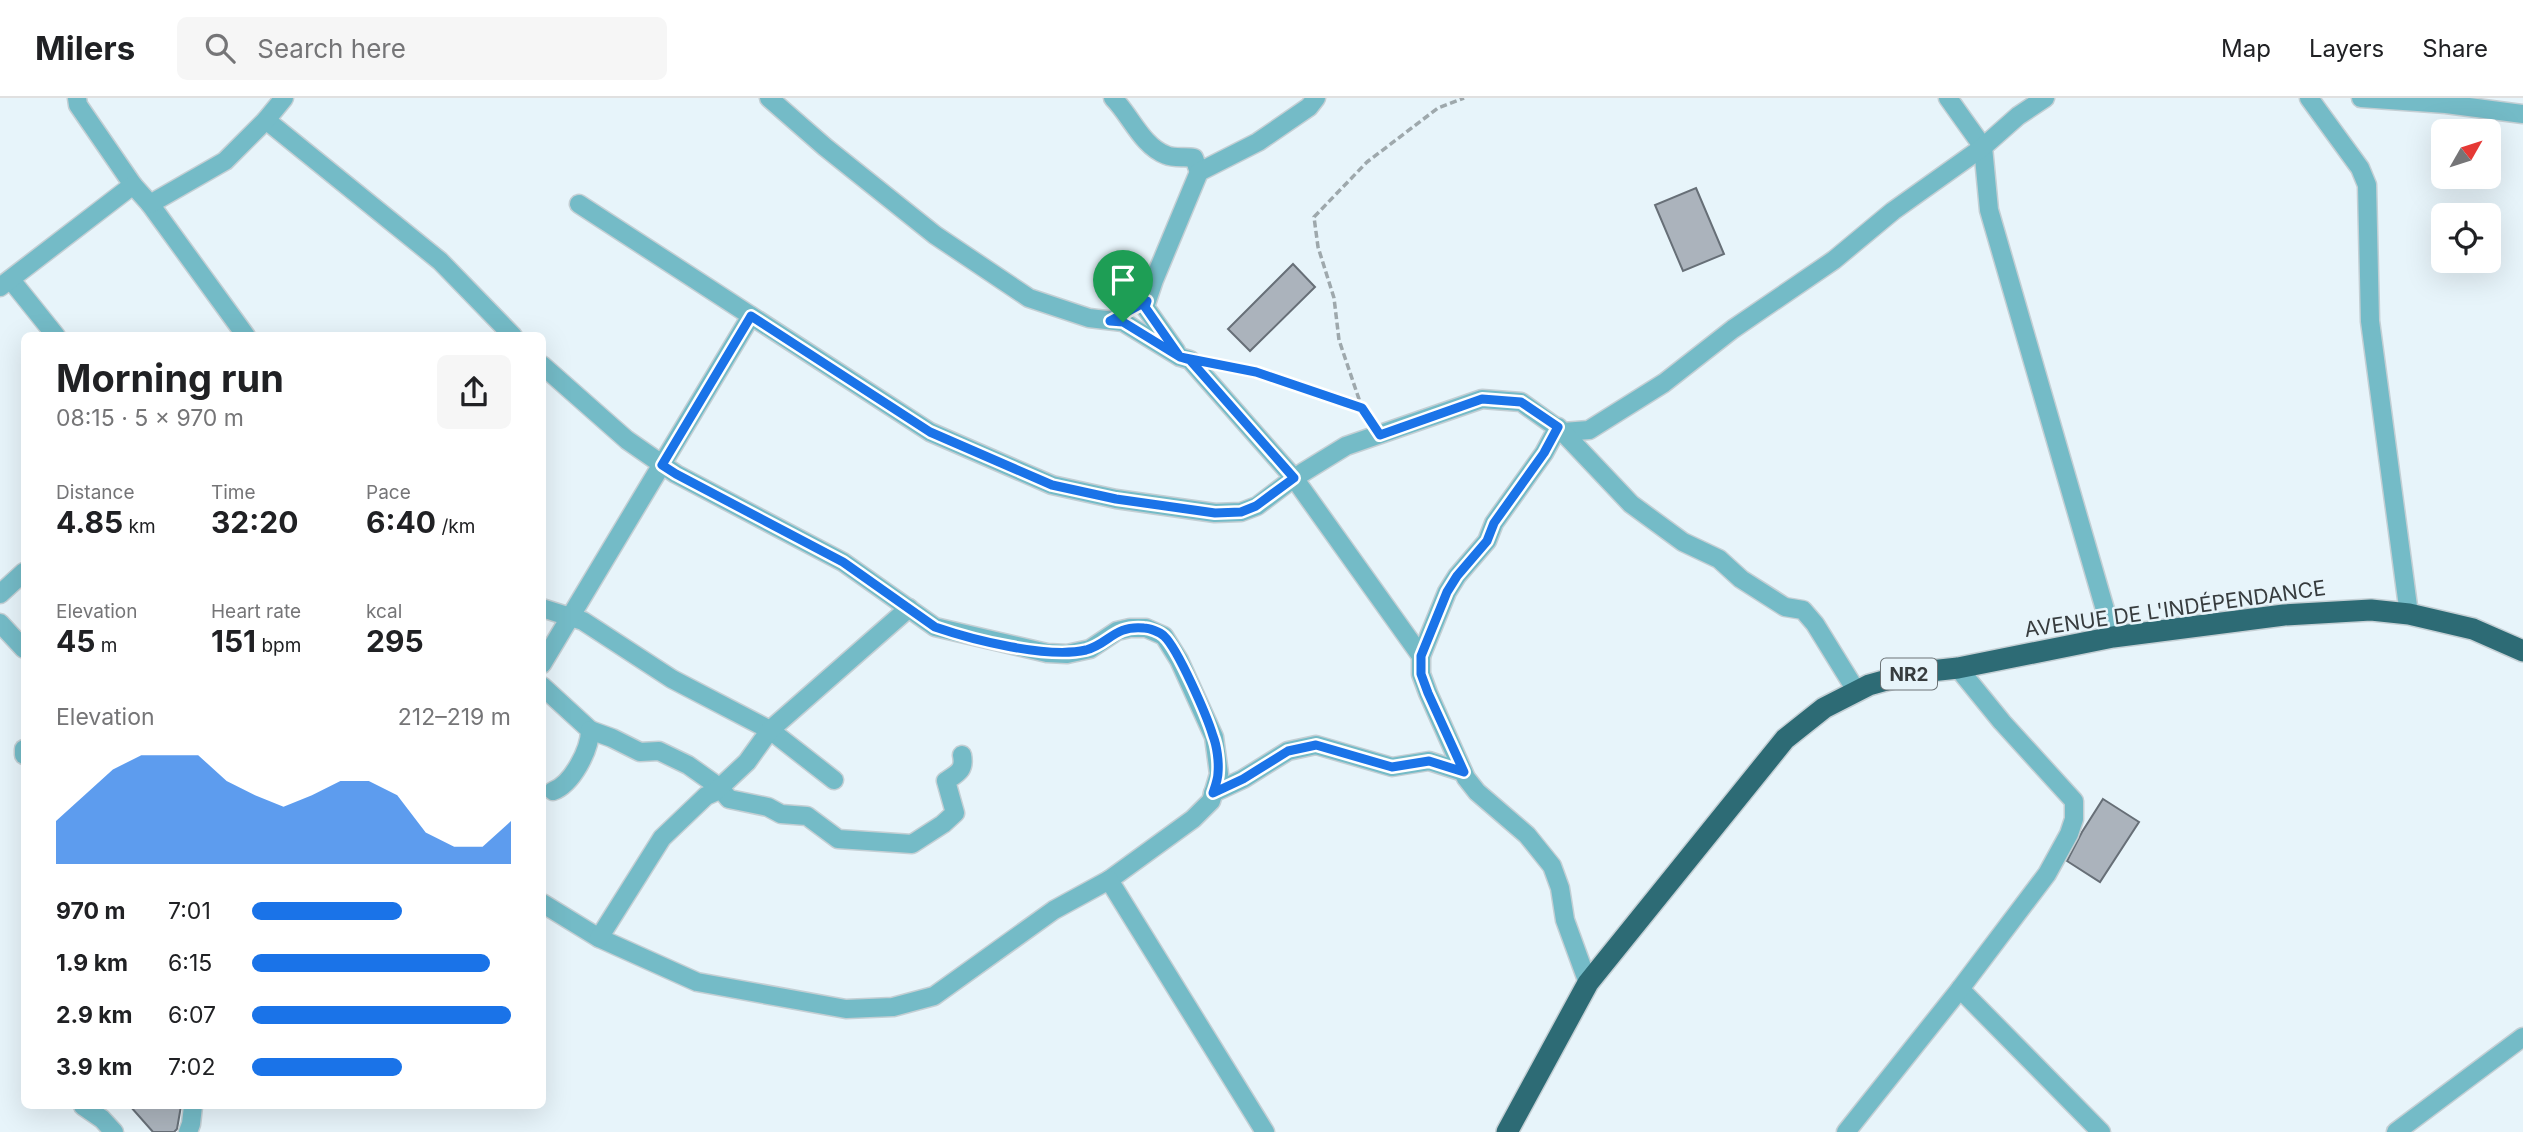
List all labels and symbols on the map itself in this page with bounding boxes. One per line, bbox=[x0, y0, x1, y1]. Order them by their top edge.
north arrow bbox=[2431, 119, 2501, 189]
pin bbox=[1093, 250, 1153, 322]
street label: AVENUE DE L'INDÉPENDANCE bbox=[2023, 574, 2327, 642]
road number: NR2 bbox=[1881, 659, 1937, 690]

